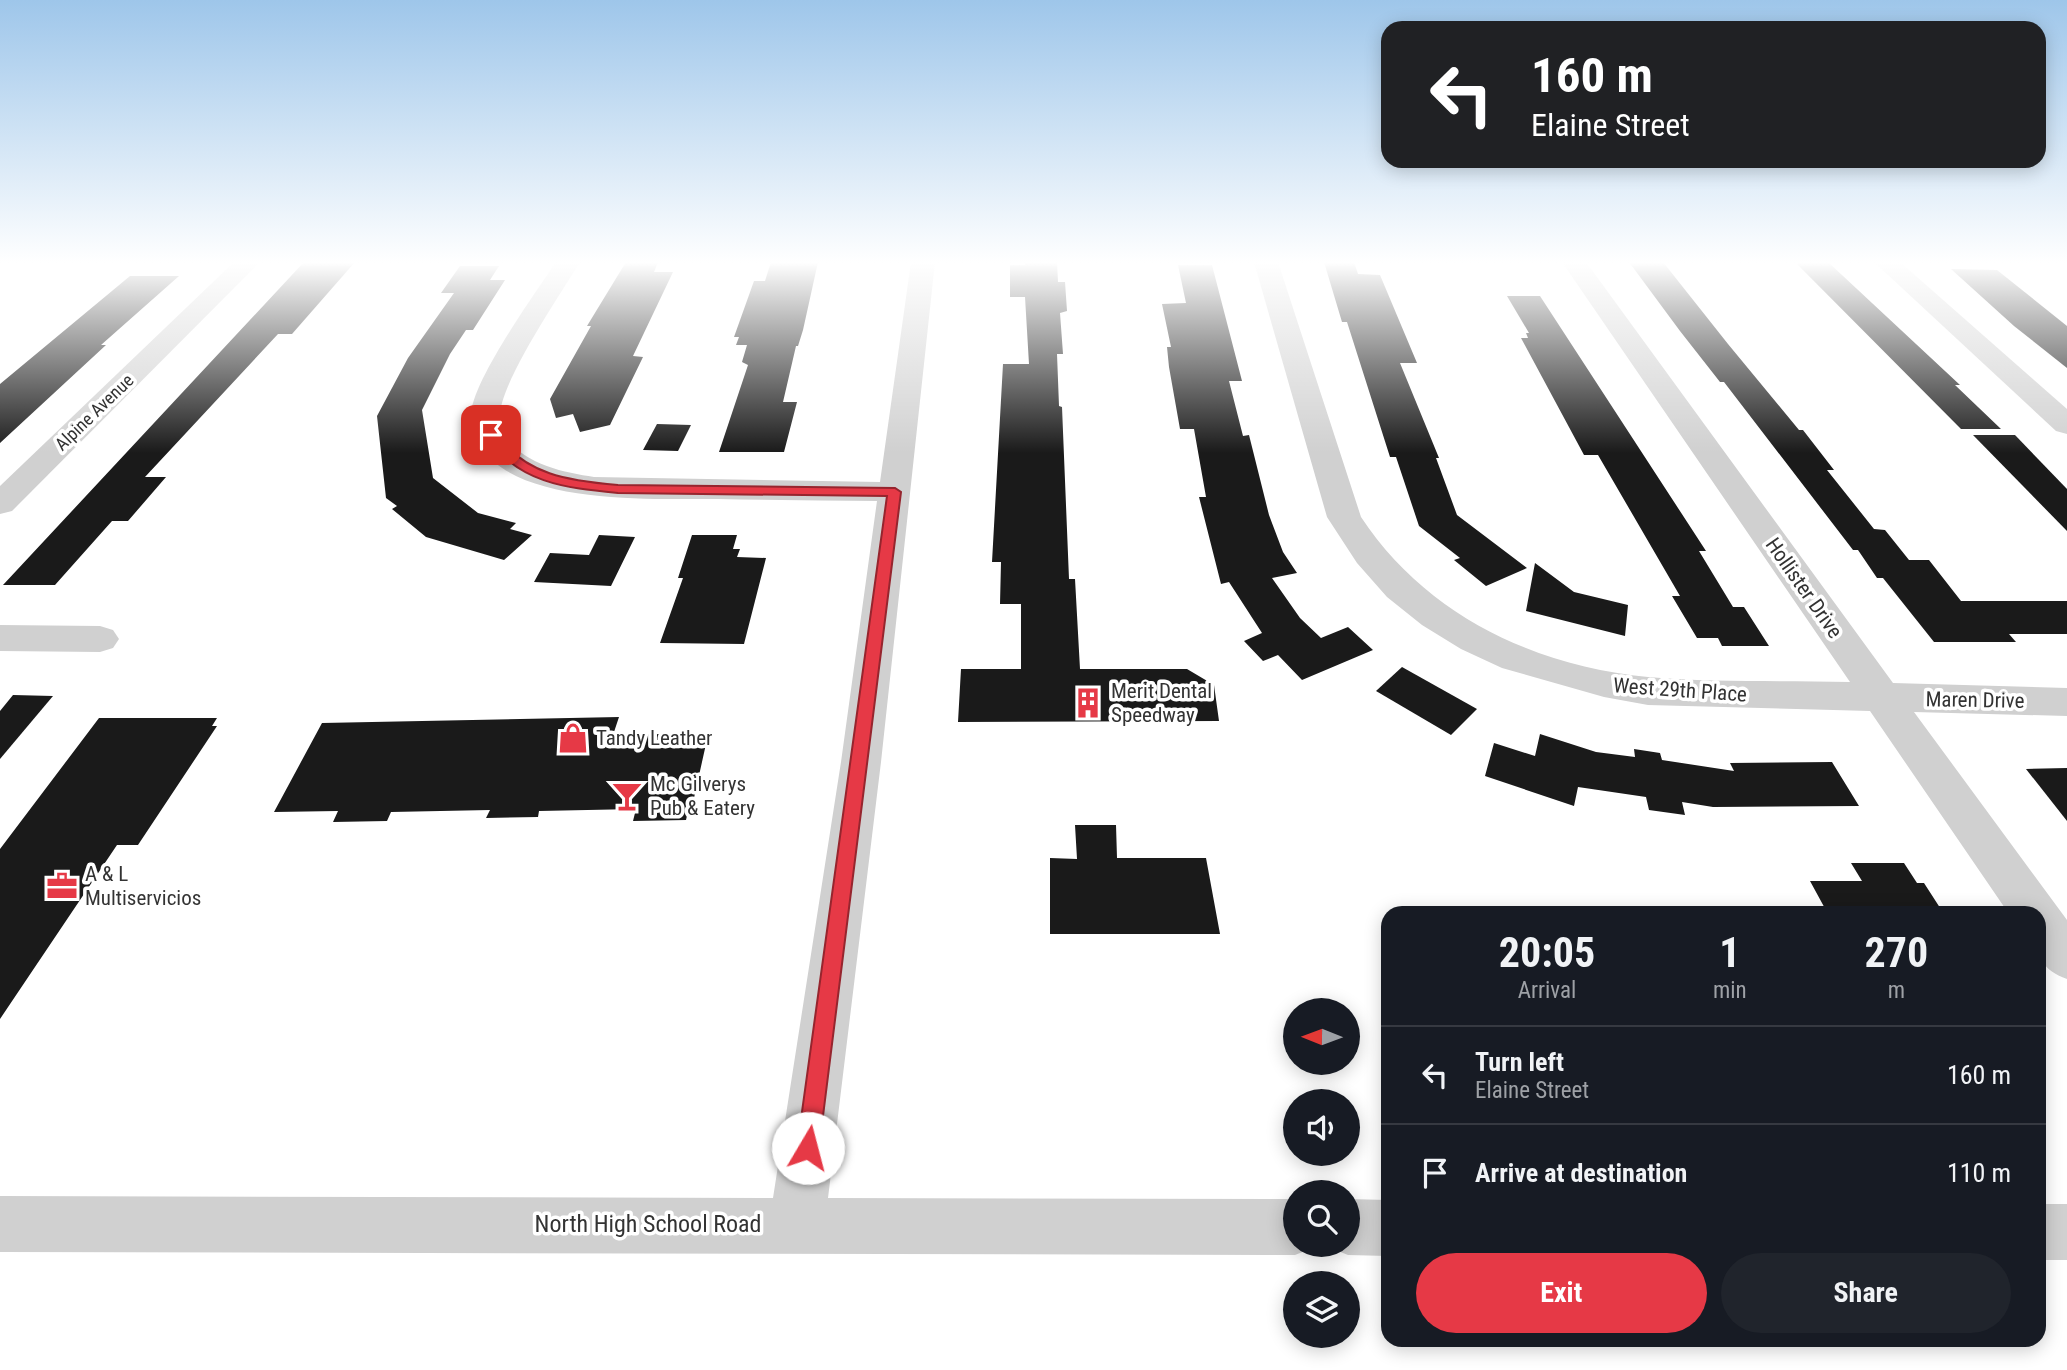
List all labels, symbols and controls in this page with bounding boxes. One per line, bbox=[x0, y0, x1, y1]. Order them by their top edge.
text: 160 m bbox=[1531, 47, 1653, 104]
icon: left bbox=[1416, 49, 1507, 140]
text: Elaine Street bbox=[1531, 106, 1690, 144]
street label: Alpine Avenue bbox=[51, 369, 137, 455]
pin bbox=[461, 405, 521, 465]
icon: arrive bbox=[472, 416, 510, 454]
street label: Hollister Drive bbox=[1761, 533, 1847, 643]
street label: West 29th Place bbox=[1612, 673, 1748, 707]
place label: Merit Dental Speedway bbox=[1111, 679, 1212, 727]
building icon: Merit Dental Speedway bbox=[1071, 686, 1105, 720]
street label: Maren Drive bbox=[1925, 687, 2025, 713]
shop icon: Tandy Leather bbox=[556, 721, 590, 755]
place label: Tandy Leather bbox=[596, 726, 712, 750]
place label: Mc Gilverys Pub & Eatery bbox=[650, 772, 755, 820]
bar icon: Mc Gilverys Pub & Eatery bbox=[610, 779, 644, 813]
place label: A & L Multiservicios bbox=[85, 862, 201, 910]
office icon: A & L Multiservicios bbox=[45, 869, 79, 903]
text: 20:05 bbox=[1499, 928, 1595, 977]
text: 1 bbox=[1719, 928, 1740, 977]
text: 270 bbox=[1864, 928, 1928, 977]
text: Arrival bbox=[1518, 977, 1576, 1004]
text: min bbox=[1713, 977, 1747, 1004]
text: m bbox=[1888, 977, 1905, 1004]
north arrow bbox=[1283, 998, 1360, 1074]
map controls bbox=[1283, 998, 1360, 1348]
text: Turn left bbox=[1475, 1047, 1564, 1077]
icon: left bbox=[1416, 1056, 1454, 1094]
text: 160 m bbox=[1947, 1060, 2011, 1090]
text: Elaine Street bbox=[1475, 1077, 1589, 1104]
button: sound bbox=[1283, 1089, 1360, 1166]
position arrow bbox=[771, 1111, 845, 1185]
icon: arrive bbox=[1416, 1154, 1454, 1192]
text: Arrive at destination bbox=[1475, 1158, 1687, 1188]
text: 110 m bbox=[1947, 1158, 2011, 1188]
button: search bbox=[1283, 1180, 1360, 1257]
street label: North High School Road bbox=[535, 1210, 761, 1238]
button: Exit bbox=[1416, 1253, 1707, 1333]
button: Share bbox=[1721, 1253, 2011, 1333]
button: layers bbox=[1283, 1271, 1360, 1348]

